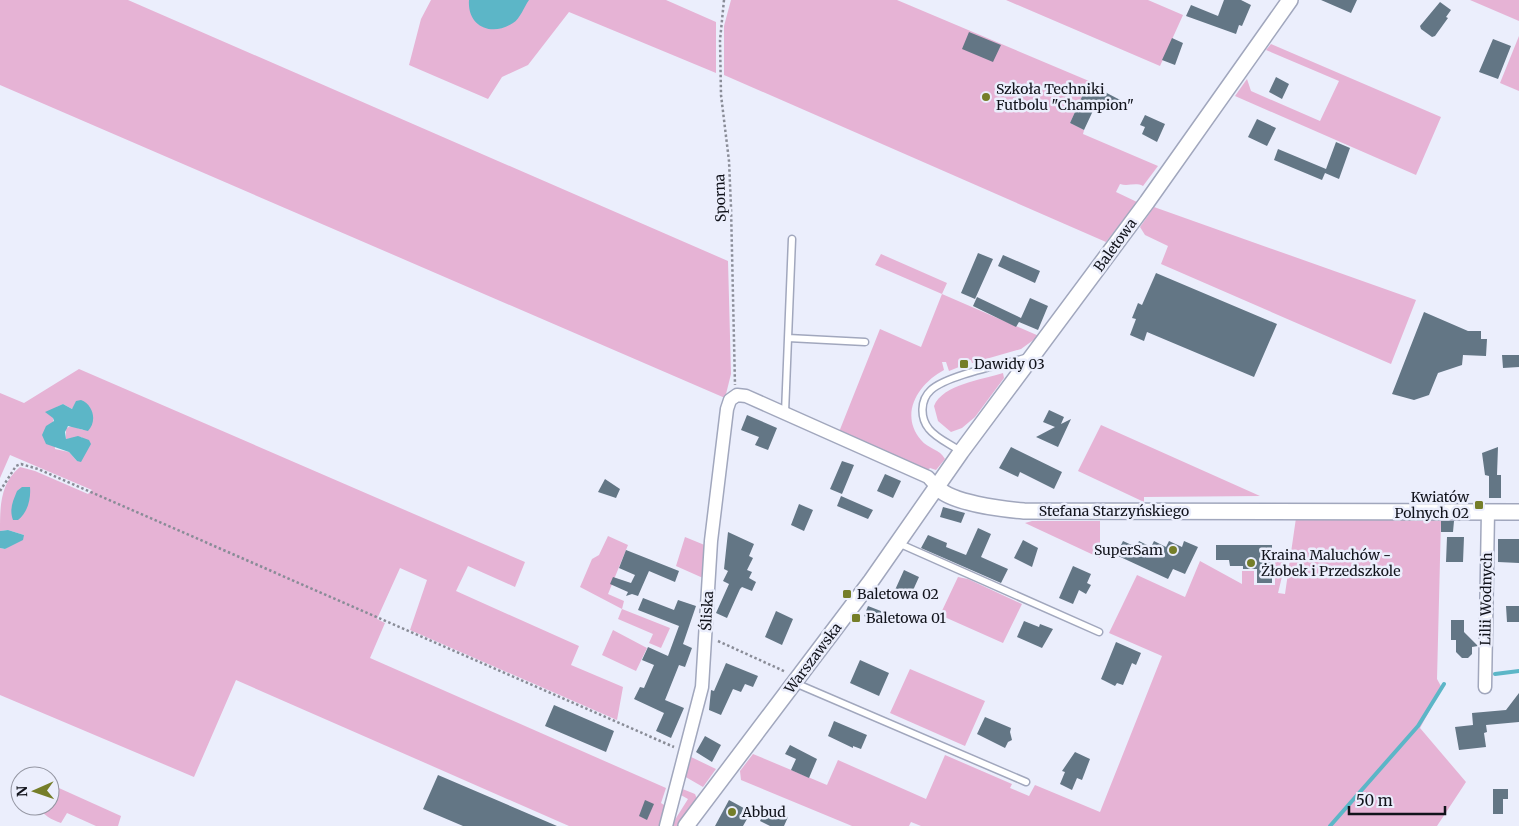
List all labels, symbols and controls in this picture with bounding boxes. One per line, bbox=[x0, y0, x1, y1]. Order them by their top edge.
place label: Szkoła Techniki Futbolu "Champion" bbox=[996, 80, 1134, 114]
marker: Szkoła Techniki Futbolu "Champion" bbox=[980, 91, 992, 103]
street label: Sporna bbox=[710, 173, 730, 222]
street label: Baletowa bbox=[1090, 214, 1141, 275]
place label: Dawidy 03 bbox=[974, 355, 1045, 373]
marker: Dawidy 03 bbox=[958, 358, 970, 370]
place label: Kwiatów Polnych 02 bbox=[1394, 488, 1469, 522]
marker: Kwiatów Polnych 02 bbox=[1473, 499, 1485, 511]
street label: Stefana Starzyńskiego bbox=[1039, 502, 1189, 520]
place label: SuperSam bbox=[1094, 541, 1163, 559]
marker: SuperSam bbox=[1167, 544, 1179, 556]
place label: Kraina Maluchów - Żłobek i Przedszkole bbox=[1261, 546, 1400, 580]
street label: Lilii Wodnych bbox=[1476, 552, 1496, 646]
marker: Kraina Maluchów - Żłobek i Przedszkole bbox=[1245, 557, 1257, 569]
place label: Baletowa 02 bbox=[857, 585, 939, 603]
marker: Baletowa 02 bbox=[841, 588, 853, 600]
street label: Śliska bbox=[697, 590, 717, 632]
place label: Baletowa 01 bbox=[866, 609, 946, 627]
marker: Baletowa 01 bbox=[850, 612, 862, 624]
street label: Warszawska bbox=[780, 619, 846, 698]
north arrow bbox=[10, 766, 60, 816]
scale bar bbox=[1349, 784, 1445, 816]
text: N bbox=[13, 786, 31, 797]
text: 50 m bbox=[1356, 791, 1393, 810]
place label: Abbud bbox=[741, 803, 786, 821]
marker: Abbud bbox=[726, 806, 738, 818]

